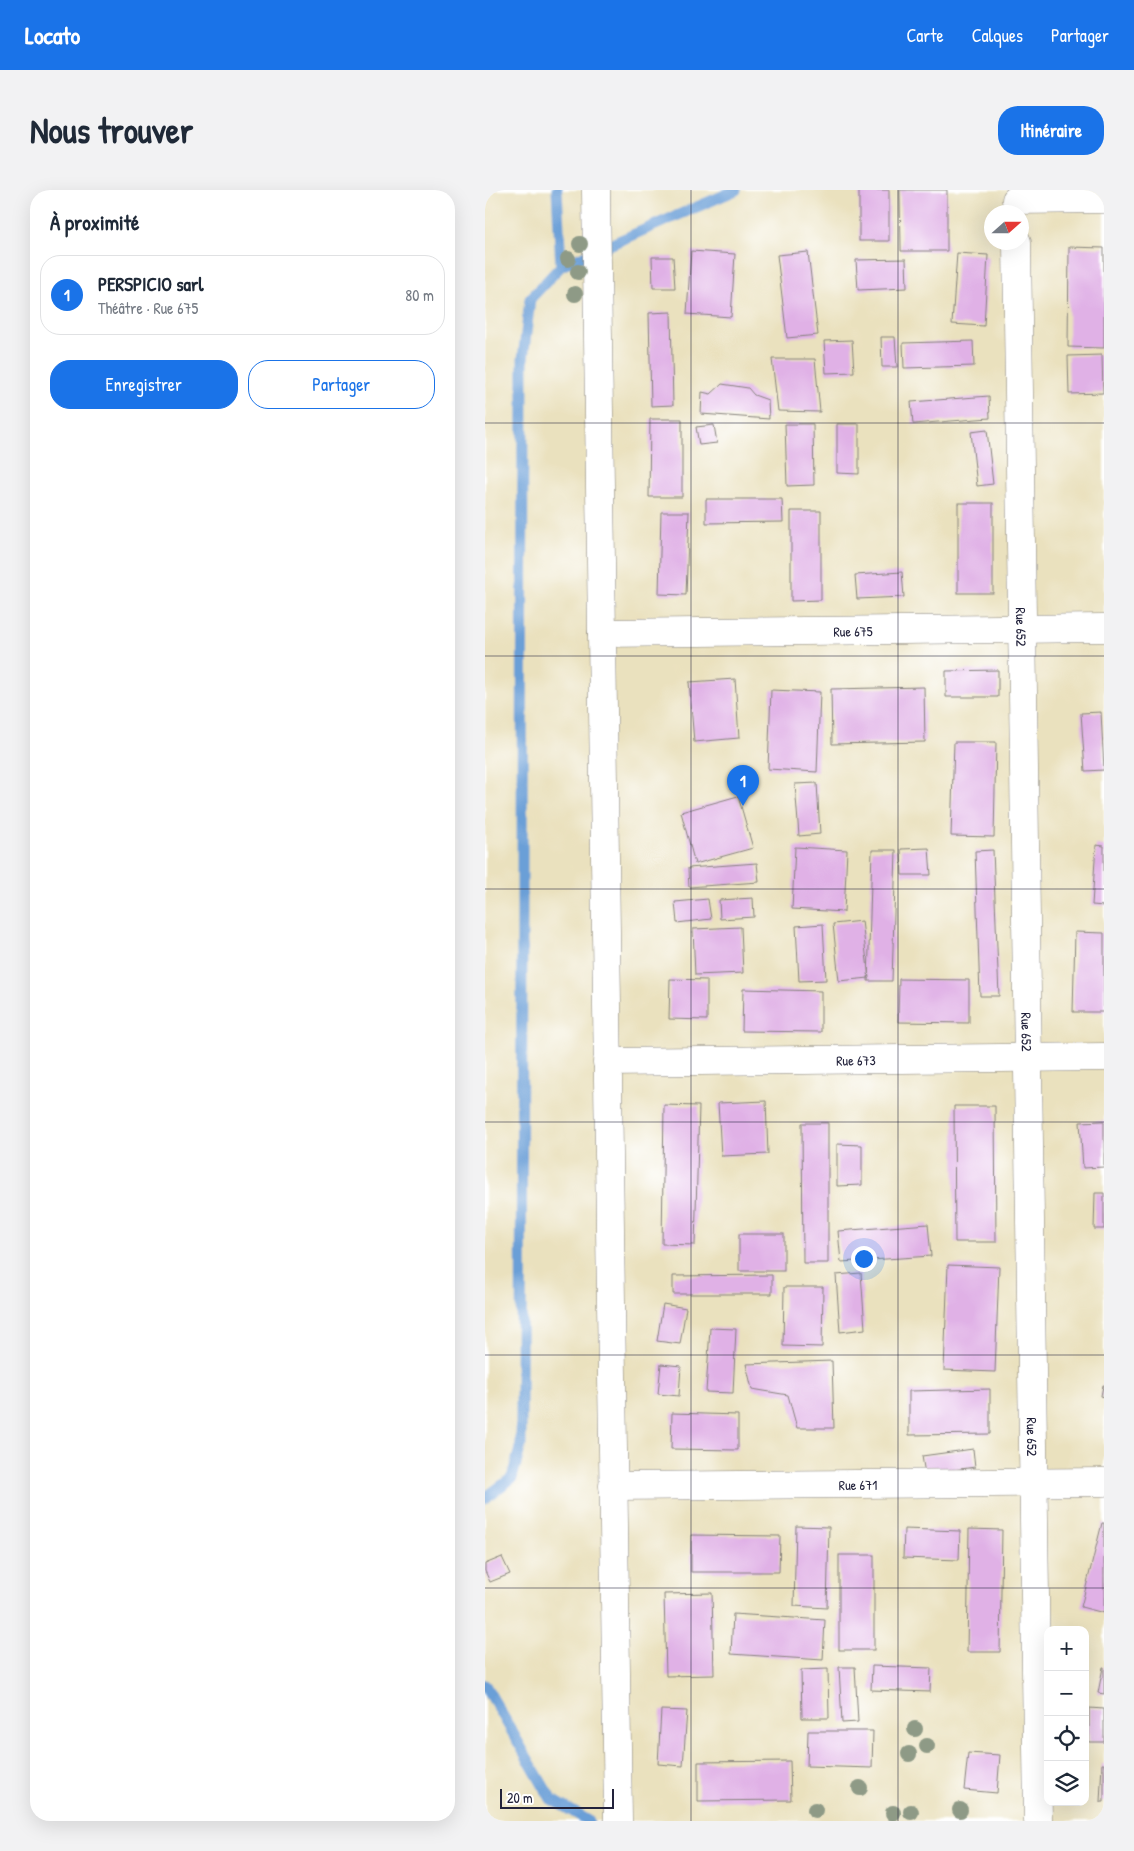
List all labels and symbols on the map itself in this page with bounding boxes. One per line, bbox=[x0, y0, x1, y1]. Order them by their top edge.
north arrow bbox=[984, 205, 1029, 250]
street label: Rue 652 bbox=[1012, 607, 1032, 647]
street label: Rue 675 bbox=[833, 621, 873, 640]
pin: 1 bbox=[727, 765, 759, 806]
street label: Rue 652 bbox=[1018, 1012, 1037, 1052]
street label: Rue 673 bbox=[836, 1050, 876, 1069]
your location bbox=[851, 1246, 877, 1272]
street label: Rue 652 bbox=[1023, 1417, 1043, 1457]
street label: Rue 671 bbox=[839, 1474, 877, 1494]
scale bar bbox=[500, 1786, 614, 1809]

